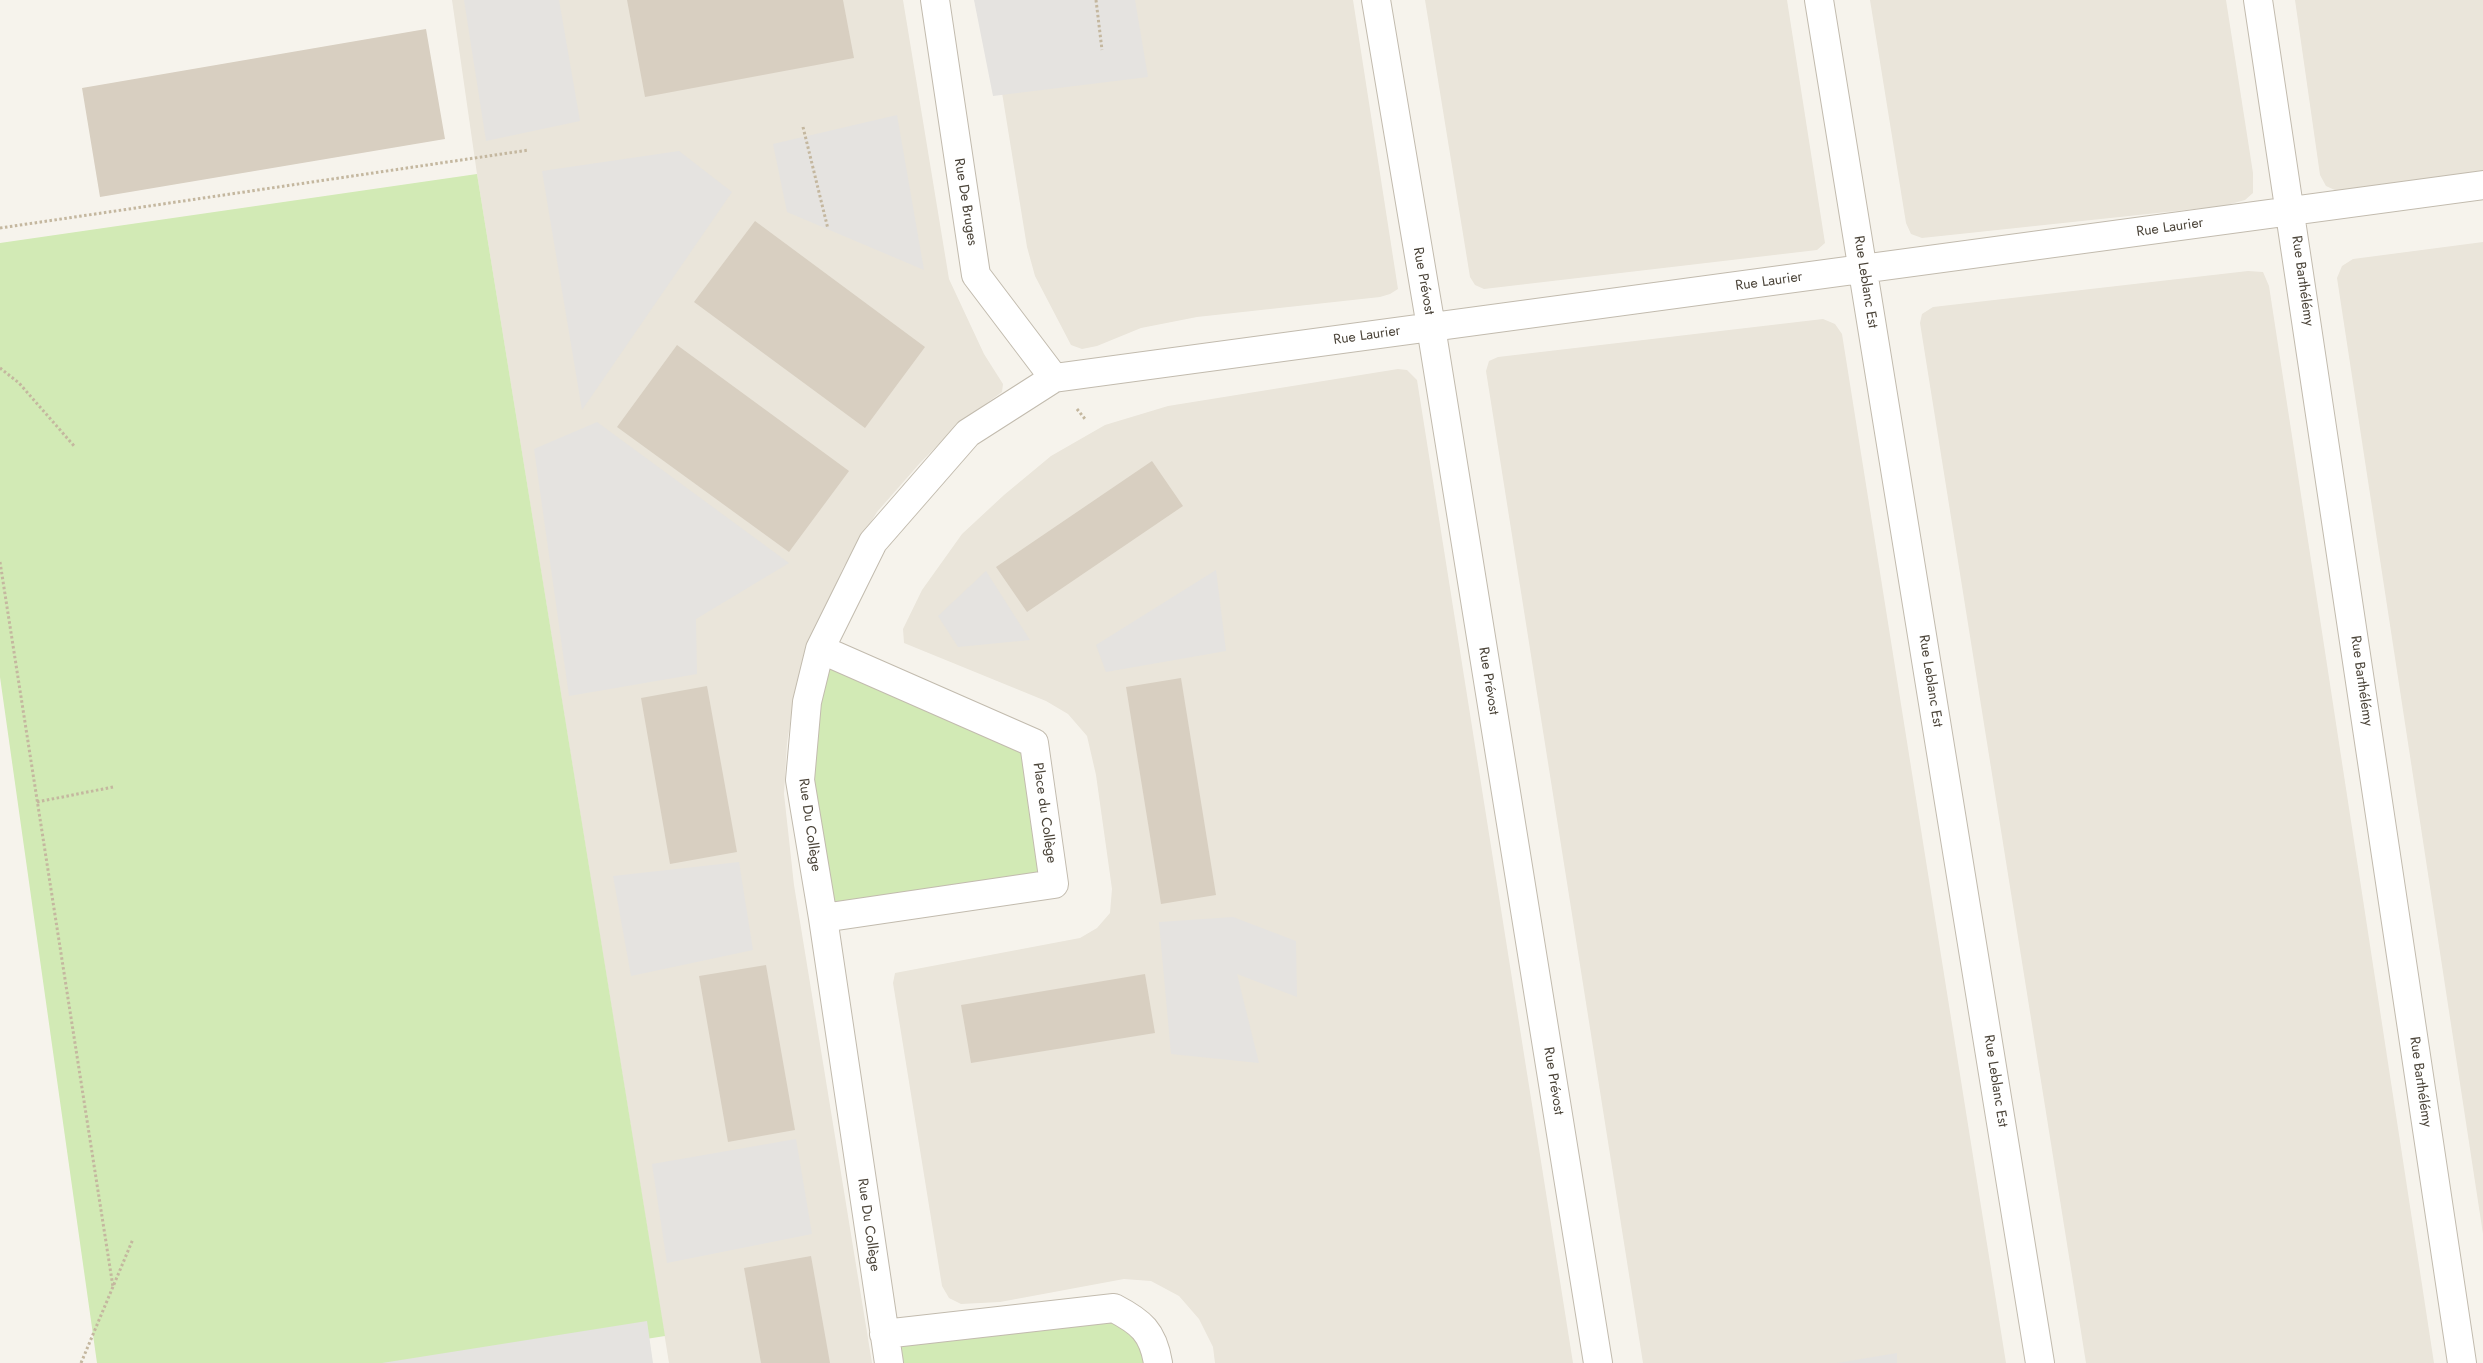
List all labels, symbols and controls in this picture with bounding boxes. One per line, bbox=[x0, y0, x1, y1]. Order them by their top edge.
street label: Rue De Bruges bbox=[950, 157, 980, 247]
street label: Rue Laurier bbox=[2135, 215, 2205, 241]
street label: Rue Leblanc Est bbox=[1849, 235, 1881, 329]
street label: Rue Barthélémy bbox=[2287, 235, 2317, 327]
street label: Rue Prévost bbox=[1409, 246, 1437, 316]
street label: Rue Laurier bbox=[1734, 269, 1804, 295]
street label: Rue Laurier bbox=[1332, 323, 1402, 349]
street label: Rue Leblanc Est bbox=[1914, 634, 1946, 728]
street label: Rue Barthélémy bbox=[2346, 635, 2376, 727]
street label: Rue Prévost bbox=[1474, 646, 1502, 716]
street label: Place du Collège bbox=[1029, 762, 1059, 864]
street label: Rue Du Collège bbox=[794, 777, 824, 873]
street label: Rue Leblanc Est bbox=[1979, 1034, 2011, 1128]
street label: Rue Barthélémy bbox=[2405, 1036, 2435, 1128]
street label: Rue Prévost bbox=[1539, 1046, 1567, 1116]
street label: Rue Du Collège bbox=[853, 1177, 883, 1273]

